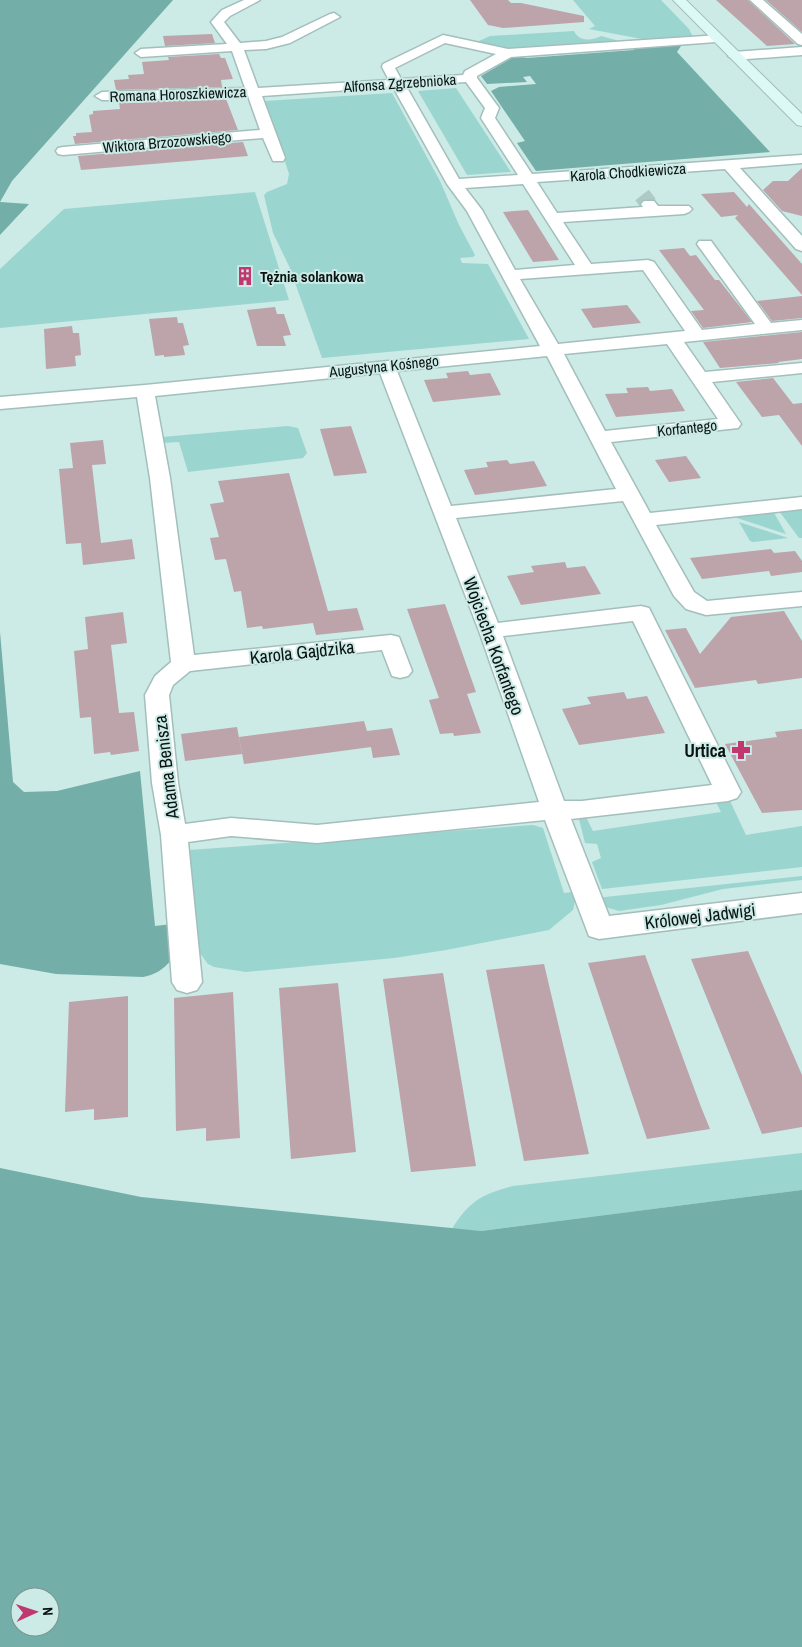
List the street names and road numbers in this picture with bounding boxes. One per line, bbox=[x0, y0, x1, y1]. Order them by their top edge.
street label: Alfonsa Zgrzebnioka bbox=[342, 69, 457, 97]
street label: Romana Horoszkiewicza bbox=[109, 81, 247, 107]
street label: Wiktora Brzozowskiego bbox=[102, 126, 232, 158]
street label: Karola Chodkiewicza bbox=[569, 157, 687, 187]
street label: Augustyna Kośnego bbox=[327, 350, 440, 382]
street label: Korfantego bbox=[656, 414, 718, 442]
street label: Wojciecha Korfantego bbox=[457, 574, 531, 718]
street label: Karola Gajdzika bbox=[248, 634, 356, 670]
street label: Adama Benisza bbox=[147, 714, 185, 821]
street label: Królowej Jadwigi bbox=[643, 897, 757, 935]

